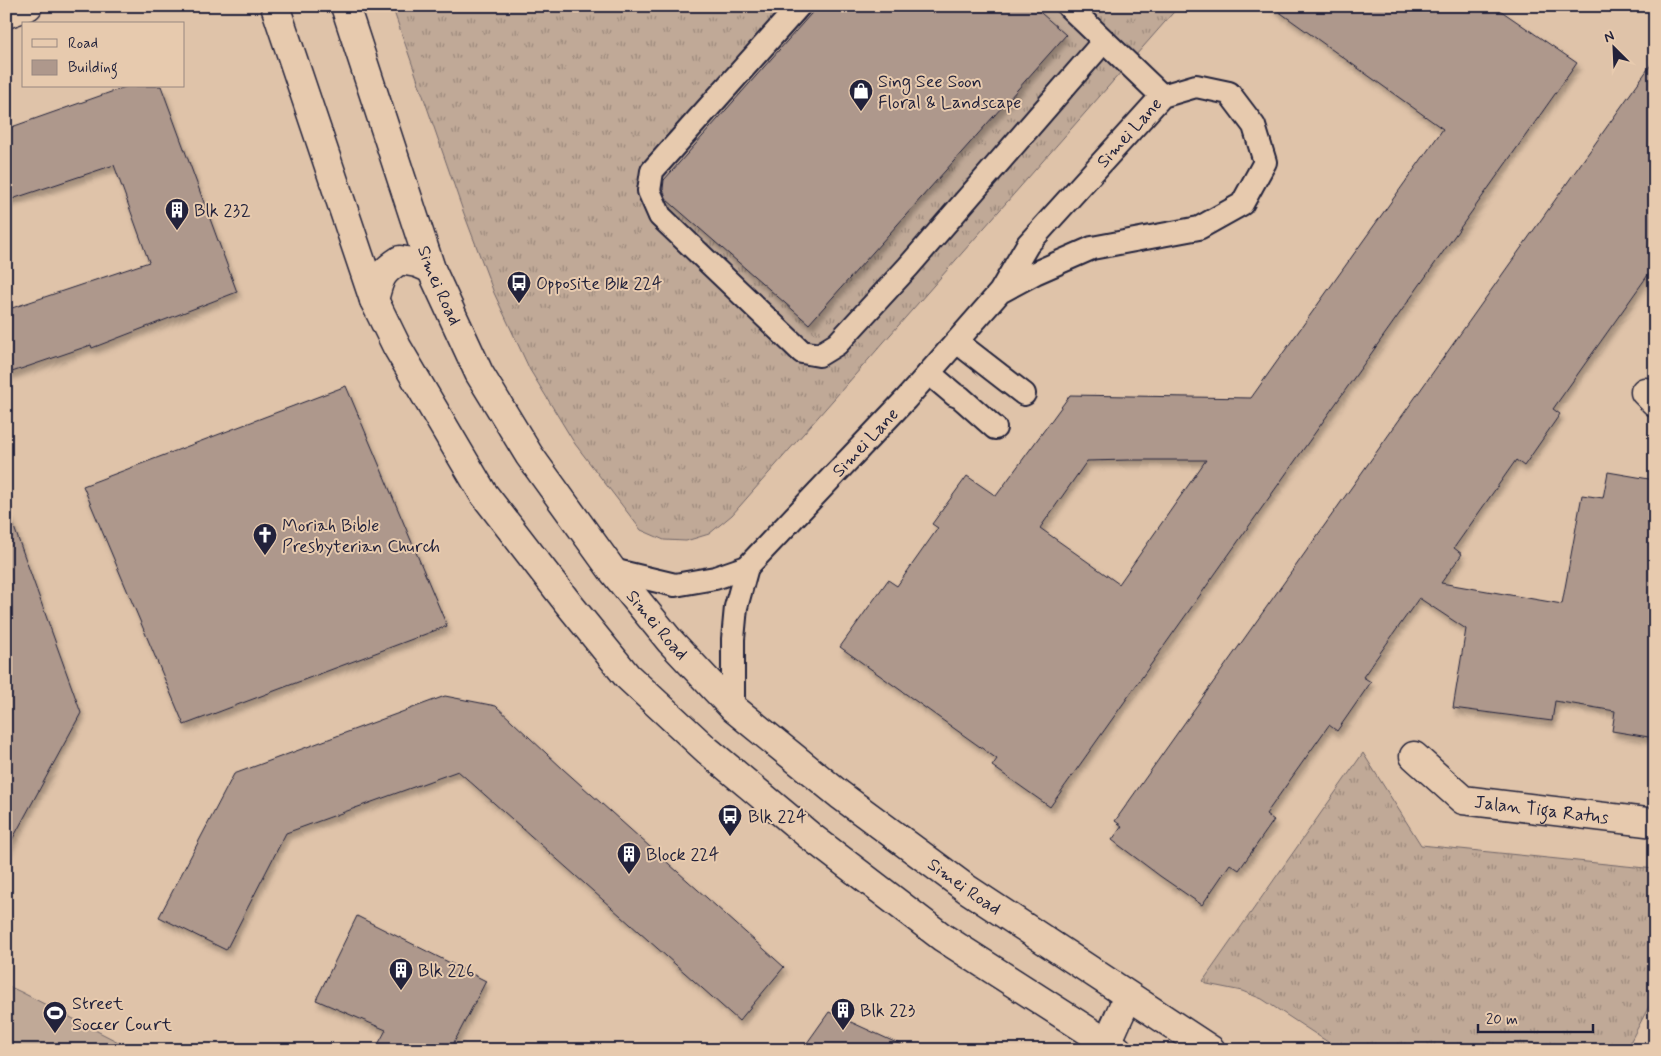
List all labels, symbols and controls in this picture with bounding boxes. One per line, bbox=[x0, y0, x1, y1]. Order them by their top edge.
legend bbox=[22, 22, 185, 88]
north arrow bbox=[1588, 22, 1638, 72]
text: N bbox=[1601, 27, 1617, 47]
text: Road bbox=[68, 34, 98, 54]
text: Building bbox=[68, 58, 118, 79]
place label: Sing See Soon Floral & Landscape bbox=[878, 70, 1021, 115]
shop icon: Sing See Soon Floral & Landscape bbox=[848, 78, 874, 112]
street label: Simei Lane bbox=[1092, 93, 1168, 173]
building icon: Blk 232 bbox=[164, 197, 190, 231]
place label: Blk 232 bbox=[194, 199, 251, 223]
street label: Simei Road bbox=[411, 243, 466, 329]
bus stop icon: Opposite Blk 224 bbox=[506, 270, 532, 304]
place label: Opposite Blk 224 bbox=[536, 272, 663, 296]
street label: Simei Lane bbox=[827, 403, 905, 483]
place label: Moriah Bible Presbyterian Church bbox=[282, 514, 440, 559]
church icon: Moriah Bible Presbyterian Church bbox=[252, 522, 278, 556]
street label: Simei Road bbox=[620, 585, 693, 666]
street label: Jalan Tiga Ratus bbox=[1473, 790, 1610, 830]
bus stop icon: Blk 224 bbox=[717, 803, 743, 837]
place label: Blk 224 bbox=[748, 805, 807, 829]
building icon: Block 224 bbox=[616, 841, 642, 875]
place label: Block 224 bbox=[646, 843, 720, 867]
street label: Simei Road bbox=[922, 853, 1005, 921]
building icon: Blk 226 bbox=[388, 957, 414, 991]
place label: Blk 226 bbox=[418, 959, 474, 983]
place label: Street Soccer Court bbox=[72, 992, 172, 1037]
building icon: Blk 223 bbox=[830, 997, 856, 1031]
place label: Blk 223 bbox=[860, 999, 915, 1023]
sports icon: Street Soccer Court bbox=[42, 1000, 68, 1034]
scale bar bbox=[1478, 1001, 1594, 1033]
text: 20 m bbox=[1486, 1010, 1518, 1030]

